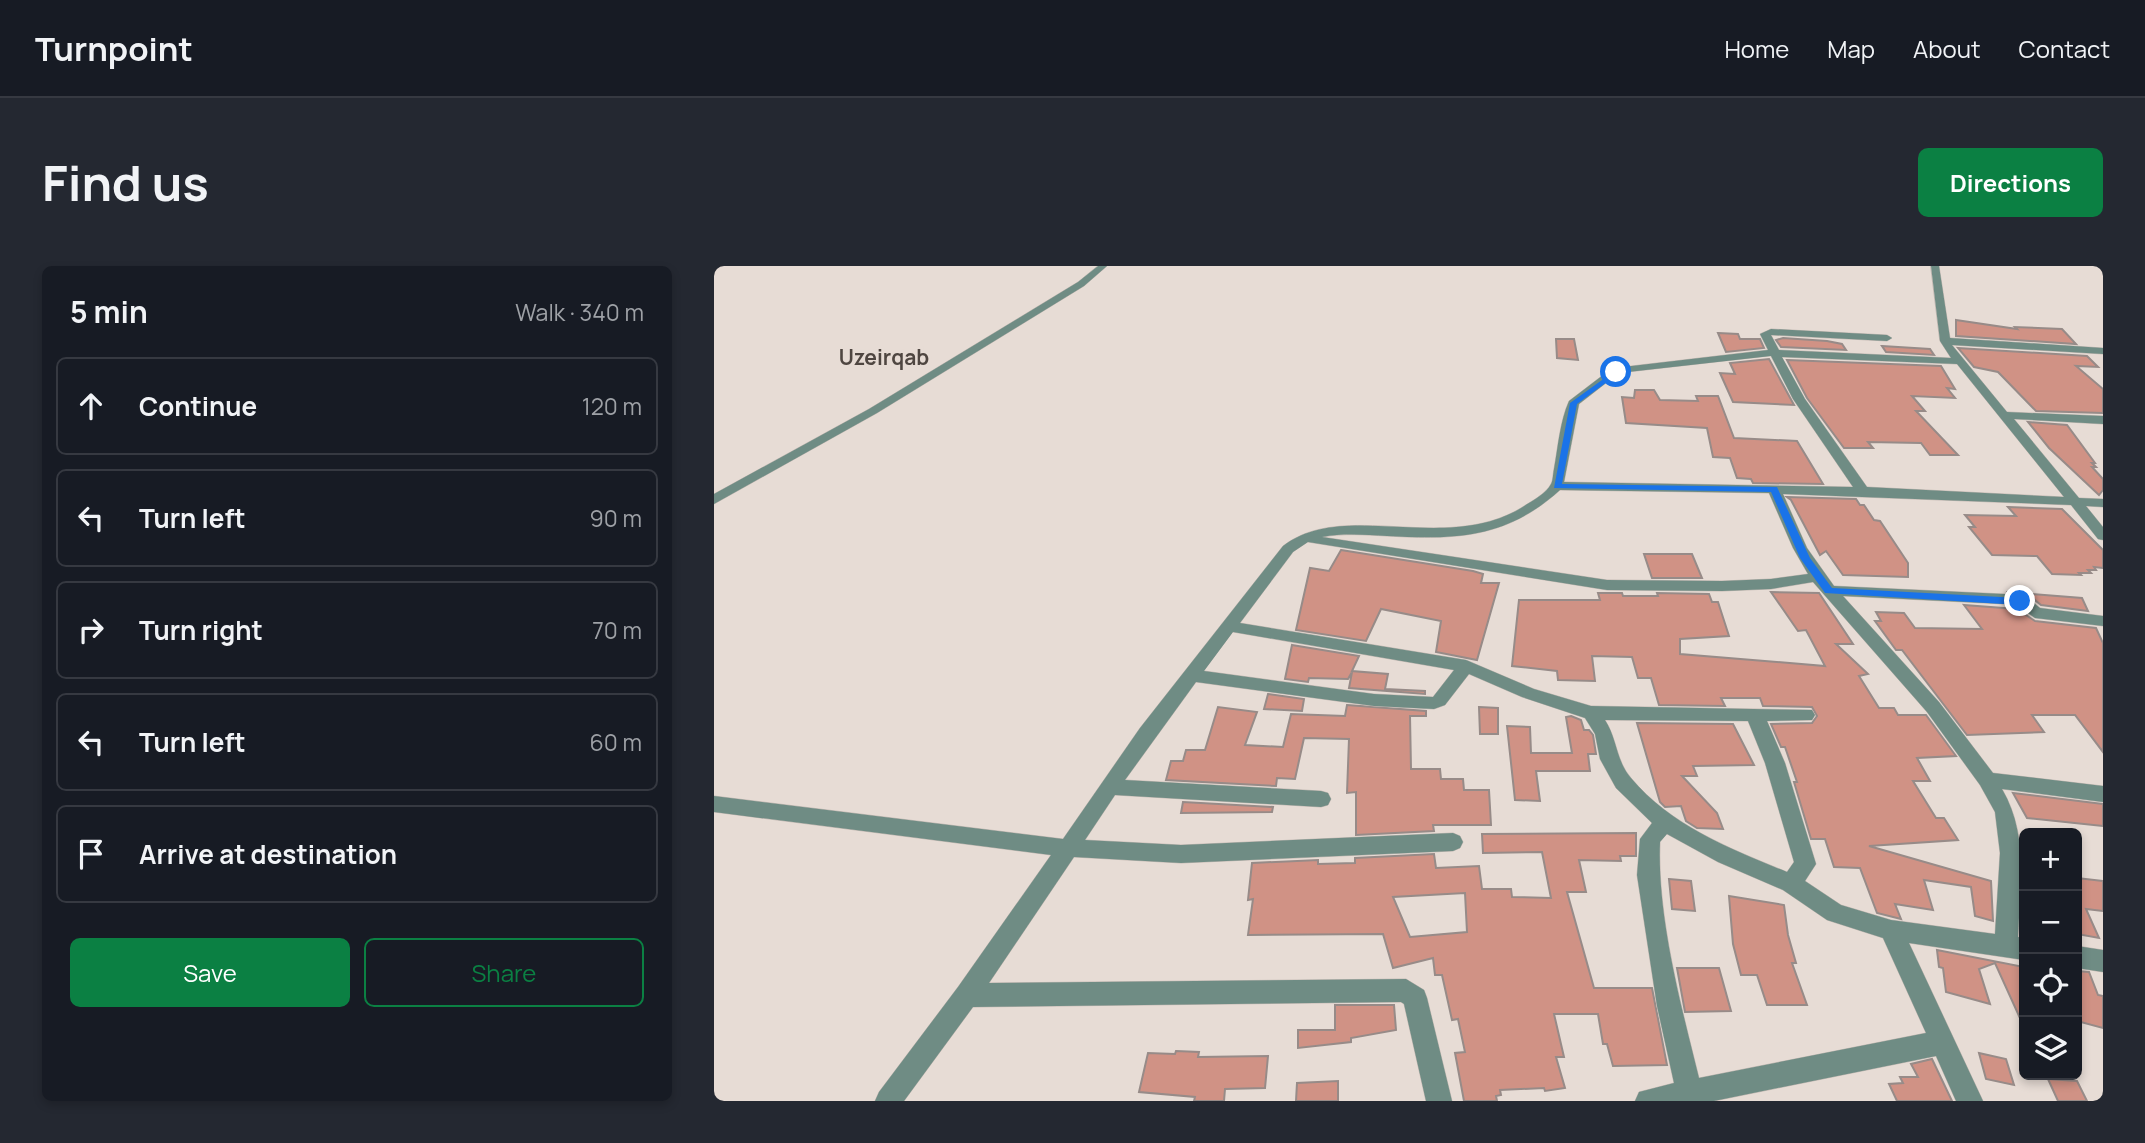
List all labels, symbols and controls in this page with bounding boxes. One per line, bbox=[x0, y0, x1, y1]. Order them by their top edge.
text: Turnpoint bbox=[35, 26, 193, 71]
text: Home bbox=[1724, 32, 1789, 65]
text: Map bbox=[1827, 32, 1875, 65]
text: About bbox=[1913, 32, 1981, 65]
text: Contact bbox=[2019, 32, 2110, 65]
button: Directions bbox=[1918, 148, 2103, 217]
text: Find us bbox=[42, 149, 209, 216]
text: 5 min bbox=[70, 291, 148, 332]
text: Walk · 340 m bbox=[515, 296, 644, 328]
district label: Uzeirqab bbox=[839, 343, 929, 371]
route start bbox=[1600, 356, 1631, 387]
icon: ahead bbox=[72, 387, 110, 425]
text: Continue bbox=[139, 388, 257, 424]
text: 120 m bbox=[582, 390, 642, 422]
icon: left bbox=[72, 499, 110, 537]
text: Turn left bbox=[139, 500, 246, 536]
text: 90 m bbox=[590, 502, 642, 534]
route end bbox=[2004, 585, 2035, 616]
icon: right bbox=[72, 611, 110, 649]
text: Turn right bbox=[139, 612, 263, 648]
text: 70 m bbox=[592, 614, 642, 646]
icon: left bbox=[72, 723, 110, 761]
text: Turn left bbox=[139, 724, 246, 760]
text: 60 m bbox=[590, 726, 642, 758]
map controls bbox=[2019, 828, 2082, 1080]
button: + bbox=[2019, 828, 2082, 891]
icon: arrive bbox=[72, 835, 110, 873]
text: Arrive at destination bbox=[139, 836, 397, 872]
button: − bbox=[2019, 891, 2082, 954]
button: Save bbox=[70, 938, 350, 1007]
button: Share bbox=[364, 938, 644, 1007]
button: locate bbox=[2019, 954, 2082, 1017]
button: layers bbox=[2019, 1017, 2082, 1080]

